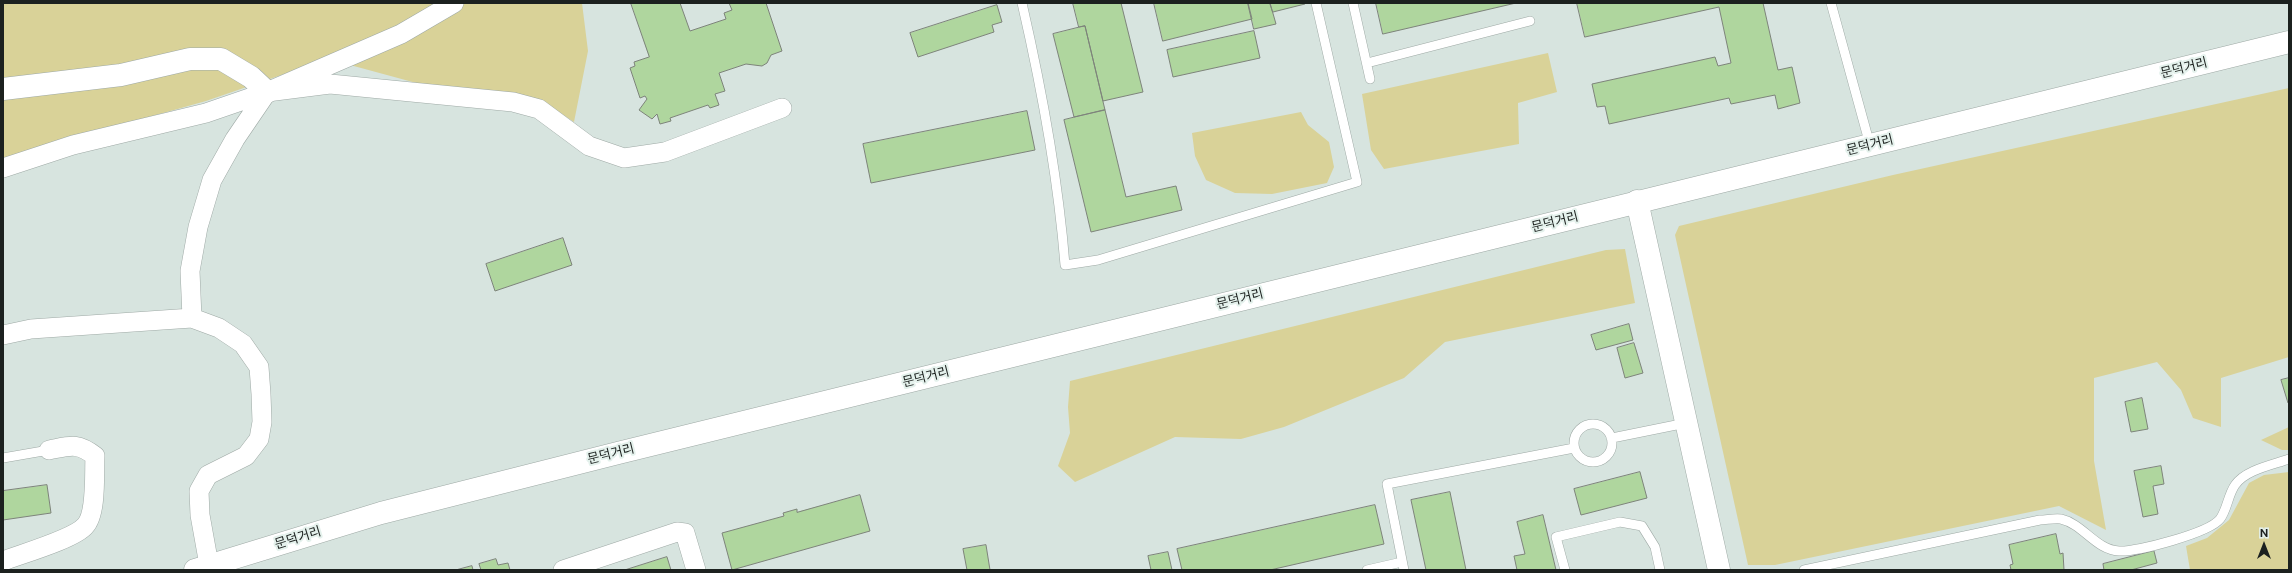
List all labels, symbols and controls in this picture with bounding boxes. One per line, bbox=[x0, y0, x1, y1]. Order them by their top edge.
street label: 문덕거리 bbox=[2159, 55, 2209, 81]
street label: 문덕거리 bbox=[1845, 132, 1895, 158]
street label: 문덕거리 bbox=[1530, 209, 1580, 235]
street label: 문덕거리 bbox=[1215, 286, 1265, 312]
street label: 문덕거리 bbox=[901, 364, 951, 390]
street label: 문덕거리 bbox=[586, 441, 636, 467]
street label: 문덕거리 bbox=[273, 524, 323, 552]
north arrow bbox=[2244, 525, 2284, 565]
text: N bbox=[2260, 527, 2268, 539]

